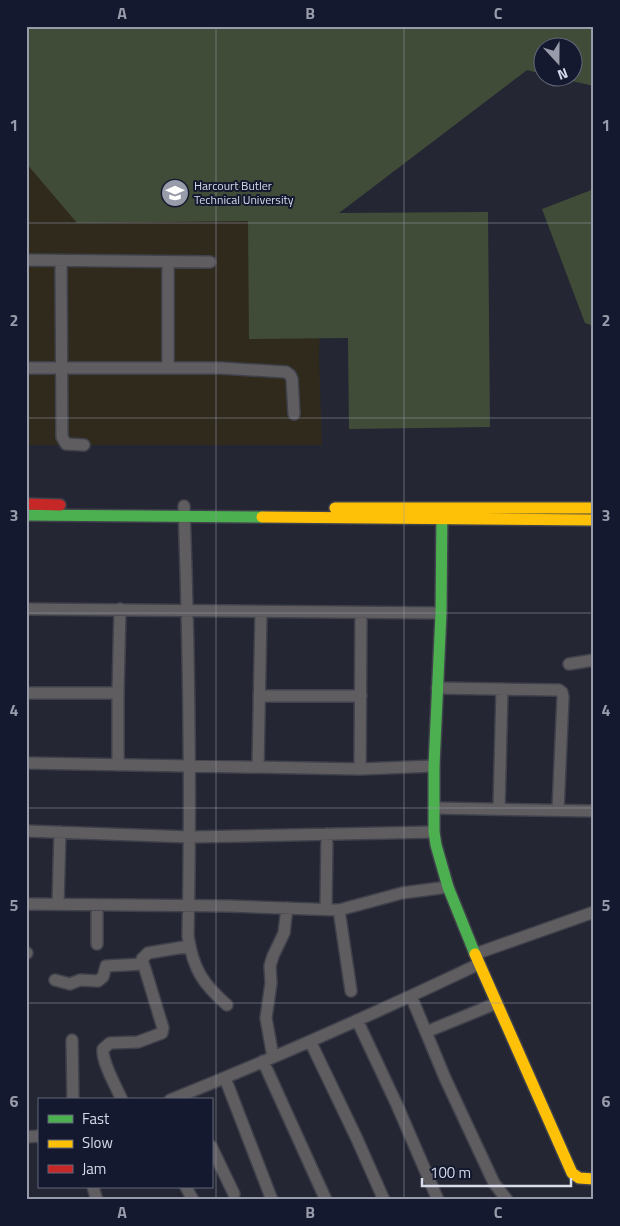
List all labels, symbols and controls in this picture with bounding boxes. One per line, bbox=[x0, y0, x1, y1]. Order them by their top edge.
text: A bbox=[117, 1, 127, 25]
text: B bbox=[305, 1, 315, 25]
text: C bbox=[494, 1, 503, 25]
north arrow bbox=[532, 38, 582, 88]
text: N bbox=[555, 63, 571, 86]
text: 1 bbox=[10, 113, 18, 137]
text: 1 bbox=[602, 113, 610, 137]
place label: Harcourt Butler Technical University bbox=[194, 176, 294, 209]
school or university icon: Harcourt Butler Technical University bbox=[160, 178, 190, 208]
text: 2 bbox=[10, 308, 18, 332]
text: 2 bbox=[602, 308, 610, 332]
text: 3 bbox=[10, 503, 18, 527]
text: 3 bbox=[602, 503, 610, 527]
text: 4 bbox=[10, 698, 19, 722]
text: 4 bbox=[602, 698, 611, 722]
text: 5 bbox=[10, 893, 19, 917]
text: 5 bbox=[602, 893, 611, 917]
text: 6 bbox=[10, 1089, 19, 1113]
text: 6 bbox=[602, 1089, 611, 1113]
legend bbox=[38, 1098, 212, 1188]
text: Fast bbox=[82, 1107, 110, 1130]
text: Slow bbox=[82, 1131, 113, 1154]
scale bar bbox=[422, 1156, 571, 1188]
text: Jam bbox=[82, 1157, 106, 1180]
text: 100 m bbox=[430, 1161, 471, 1184]
text: A bbox=[117, 1200, 127, 1224]
text: B bbox=[305, 1200, 315, 1224]
text: C bbox=[494, 1200, 503, 1224]

